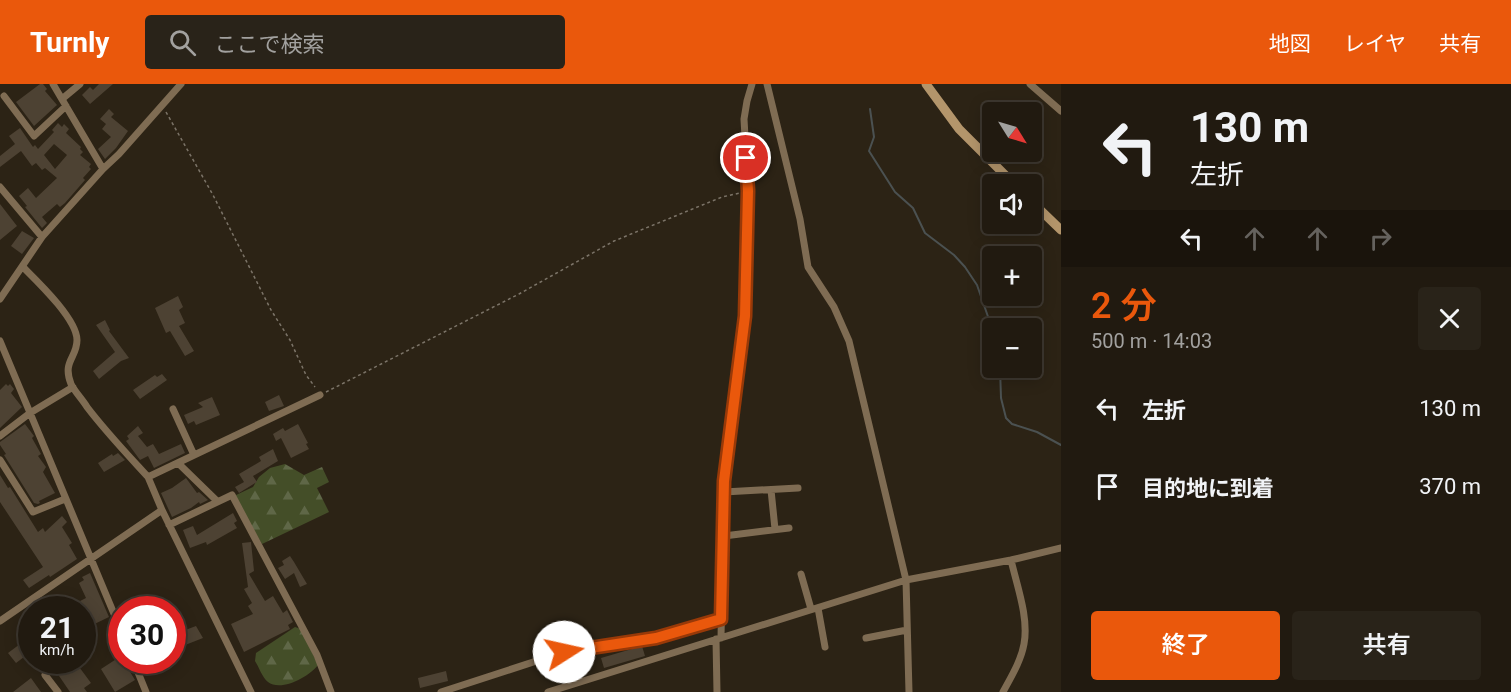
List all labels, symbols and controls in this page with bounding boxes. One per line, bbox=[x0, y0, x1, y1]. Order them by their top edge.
search box bbox=[145, 15, 565, 69]
text: Turnly bbox=[30, 26, 109, 59]
icon: search bbox=[166, 26, 199, 59]
text: ここで検索 bbox=[214, 32, 324, 57]
text: 地図 bbox=[1269, 32, 1311, 56]
text: レイヤ bbox=[1344, 32, 1406, 56]
text: 共有 bbox=[1439, 32, 1481, 56]
north arrow bbox=[982, 102, 1042, 162]
map controls bbox=[982, 102, 1042, 378]
text: 130 m bbox=[1190, 103, 1309, 152]
icon: left bbox=[1091, 108, 1169, 186]
pin bbox=[720, 132, 771, 183]
icon: arrive bbox=[729, 141, 762, 174]
text: 左折 bbox=[1190, 159, 1244, 191]
button: sound bbox=[982, 174, 1042, 234]
icon: left bbox=[1175, 222, 1208, 255]
icon: ahead bbox=[1238, 222, 1271, 255]
icon: ahead bbox=[1301, 222, 1334, 255]
icon: right bbox=[1364, 222, 1397, 255]
button: + bbox=[982, 246, 1042, 306]
text: 2 分 bbox=[1091, 285, 1157, 327]
button: close bbox=[1418, 287, 1481, 350]
button: − bbox=[982, 318, 1042, 378]
text: 500 m · 14:03 bbox=[1091, 329, 1212, 353]
icon: left bbox=[1091, 392, 1124, 425]
text: 130 m bbox=[1419, 396, 1481, 421]
text: 左折 bbox=[1142, 398, 1186, 423]
icon: arrive bbox=[1091, 470, 1124, 503]
text: 370 m bbox=[1419, 474, 1481, 499]
text: 目的地に到着 bbox=[1142, 476, 1274, 501]
speed limit sign: 30 bbox=[108, 596, 186, 674]
text: 21 bbox=[40, 610, 74, 645]
button: 終了 bbox=[1091, 611, 1280, 680]
button: 共有 bbox=[1292, 611, 1481, 680]
position arrow bbox=[532, 620, 596, 684]
text: km/h bbox=[39, 641, 75, 659]

